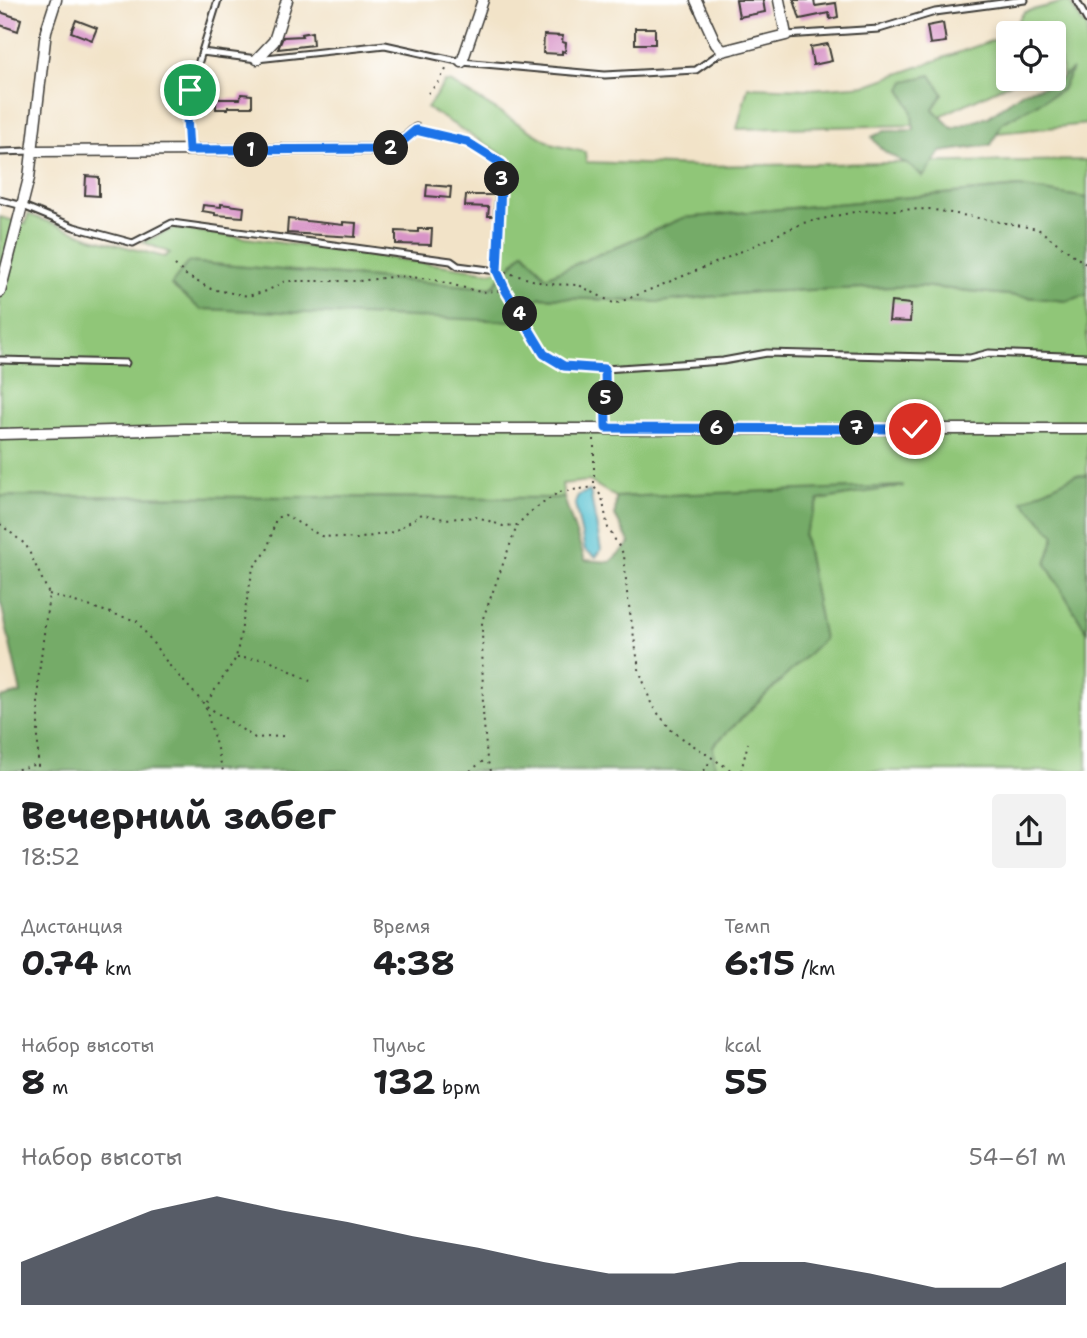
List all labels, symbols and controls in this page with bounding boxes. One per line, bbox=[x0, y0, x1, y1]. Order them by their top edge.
map controls bbox=[996, 21, 1066, 91]
button: locate bbox=[996, 21, 1066, 91]
pin bbox=[160, 60, 220, 120]
icon: arrive bbox=[171, 71, 209, 109]
pin: 2 bbox=[374, 130, 408, 166]
pin: 1 bbox=[233, 132, 268, 168]
text: 2 bbox=[384, 135, 397, 160]
text: 1 bbox=[246, 137, 255, 162]
pin: 3 bbox=[484, 162, 520, 196]
text: 3 bbox=[495, 166, 508, 191]
pin: 4 bbox=[503, 296, 538, 332]
text: 4 bbox=[513, 301, 526, 326]
pin: 5 bbox=[588, 380, 624, 416]
text: 5 bbox=[600, 385, 611, 410]
pin bbox=[885, 399, 945, 459]
pin: 6 bbox=[700, 410, 734, 446]
pin: 7 bbox=[840, 410, 874, 446]
icon: check bbox=[896, 410, 934, 448]
text: 6 bbox=[710, 415, 723, 440]
text: 7 bbox=[850, 415, 863, 440]
text: Вечерний забег bbox=[21, 790, 336, 841]
button: share bbox=[992, 794, 1066, 868]
text: 18:52 bbox=[21, 842, 80, 872]
text: Дистанция bbox=[21, 914, 123, 939]
text: Время bbox=[373, 914, 431, 939]
text: Темп bbox=[724, 914, 770, 939]
text: 0.74 bbox=[21, 939, 98, 986]
text: 4:38 bbox=[373, 939, 455, 986]
text: 6:15 bbox=[724, 939, 795, 986]
text: km bbox=[98, 956, 132, 981]
text: /km bbox=[795, 956, 835, 981]
text: Набор высоты bbox=[21, 1033, 154, 1058]
text: Пульс bbox=[373, 1033, 426, 1058]
text: kcal bbox=[724, 1033, 761, 1058]
text: 8 bbox=[21, 1058, 46, 1105]
text: 132 bbox=[373, 1058, 436, 1105]
text: 55 bbox=[724, 1058, 768, 1105]
text: m bbox=[46, 1075, 68, 1100]
text: bpm bbox=[436, 1075, 480, 1100]
text: Набор высоты bbox=[21, 1142, 182, 1172]
text: 54–61 m bbox=[969, 1142, 1066, 1172]

